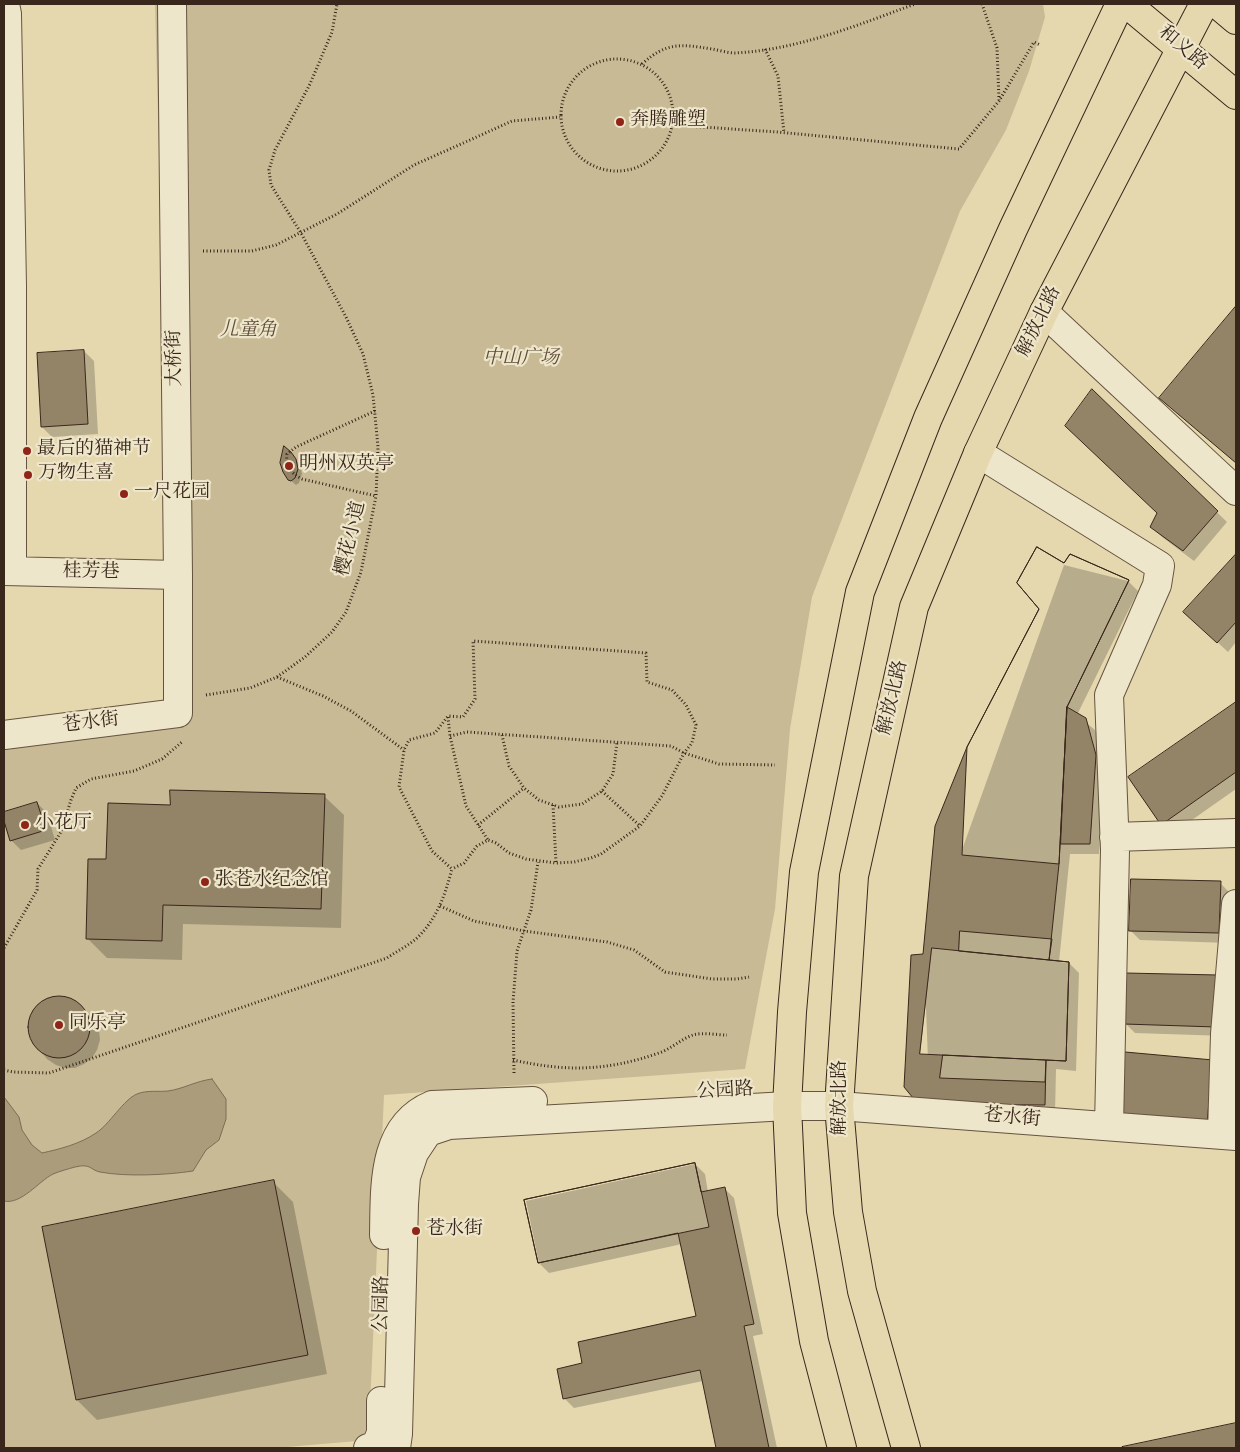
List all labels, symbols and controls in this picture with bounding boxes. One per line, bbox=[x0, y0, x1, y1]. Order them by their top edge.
street label: 和义路 bbox=[1153, 22, 1211, 76]
place label: 奔腾雕塑 bbox=[630, 111, 706, 133]
marker: 奔腾雕塑 bbox=[614, 116, 626, 128]
street label: 解放北路 bbox=[1013, 283, 1067, 361]
park label: 儿童角 bbox=[220, 321, 276, 343]
street label: 大桥街 bbox=[164, 329, 188, 387]
park label: 中山广场 bbox=[483, 349, 559, 371]
place label: 最后的猫神节 bbox=[37, 440, 151, 462]
marker: 最后的猫神节 bbox=[21, 445, 33, 457]
place label: 明州双英亭 bbox=[299, 455, 394, 477]
marker: 明州双英亭 bbox=[283, 460, 295, 472]
place label: 万物生喜 bbox=[38, 464, 114, 486]
marker: 万物生喜 bbox=[22, 469, 34, 481]
place label: 一尺花园 bbox=[134, 483, 210, 505]
marker: 一尺花园 bbox=[118, 488, 130, 500]
street label: 樱花小道 bbox=[332, 499, 372, 579]
street label: 桂芳巷 bbox=[62, 561, 120, 585]
street label: 解放北路 bbox=[874, 658, 914, 738]
street label: 苍水街 bbox=[61, 709, 121, 739]
place label: 小花厅 bbox=[35, 814, 92, 836]
marker: 小花厅 bbox=[19, 819, 31, 831]
place label: 张苍水纪念馆 bbox=[215, 871, 329, 893]
marker: 张苍水纪念馆 bbox=[199, 876, 211, 888]
place label: 同乐亭 bbox=[69, 1014, 126, 1036]
marker: 同乐亭 bbox=[53, 1019, 65, 1031]
street label: 解放北路 bbox=[831, 1060, 853, 1136]
street label: 公园路 bbox=[696, 1079, 754, 1105]
street label: 苍水街 bbox=[983, 1105, 1041, 1133]
place label: 苍水街 bbox=[426, 1220, 483, 1242]
marker: 苍水街 bbox=[410, 1225, 422, 1237]
street label: 公园路 bbox=[371, 1275, 395, 1333]

